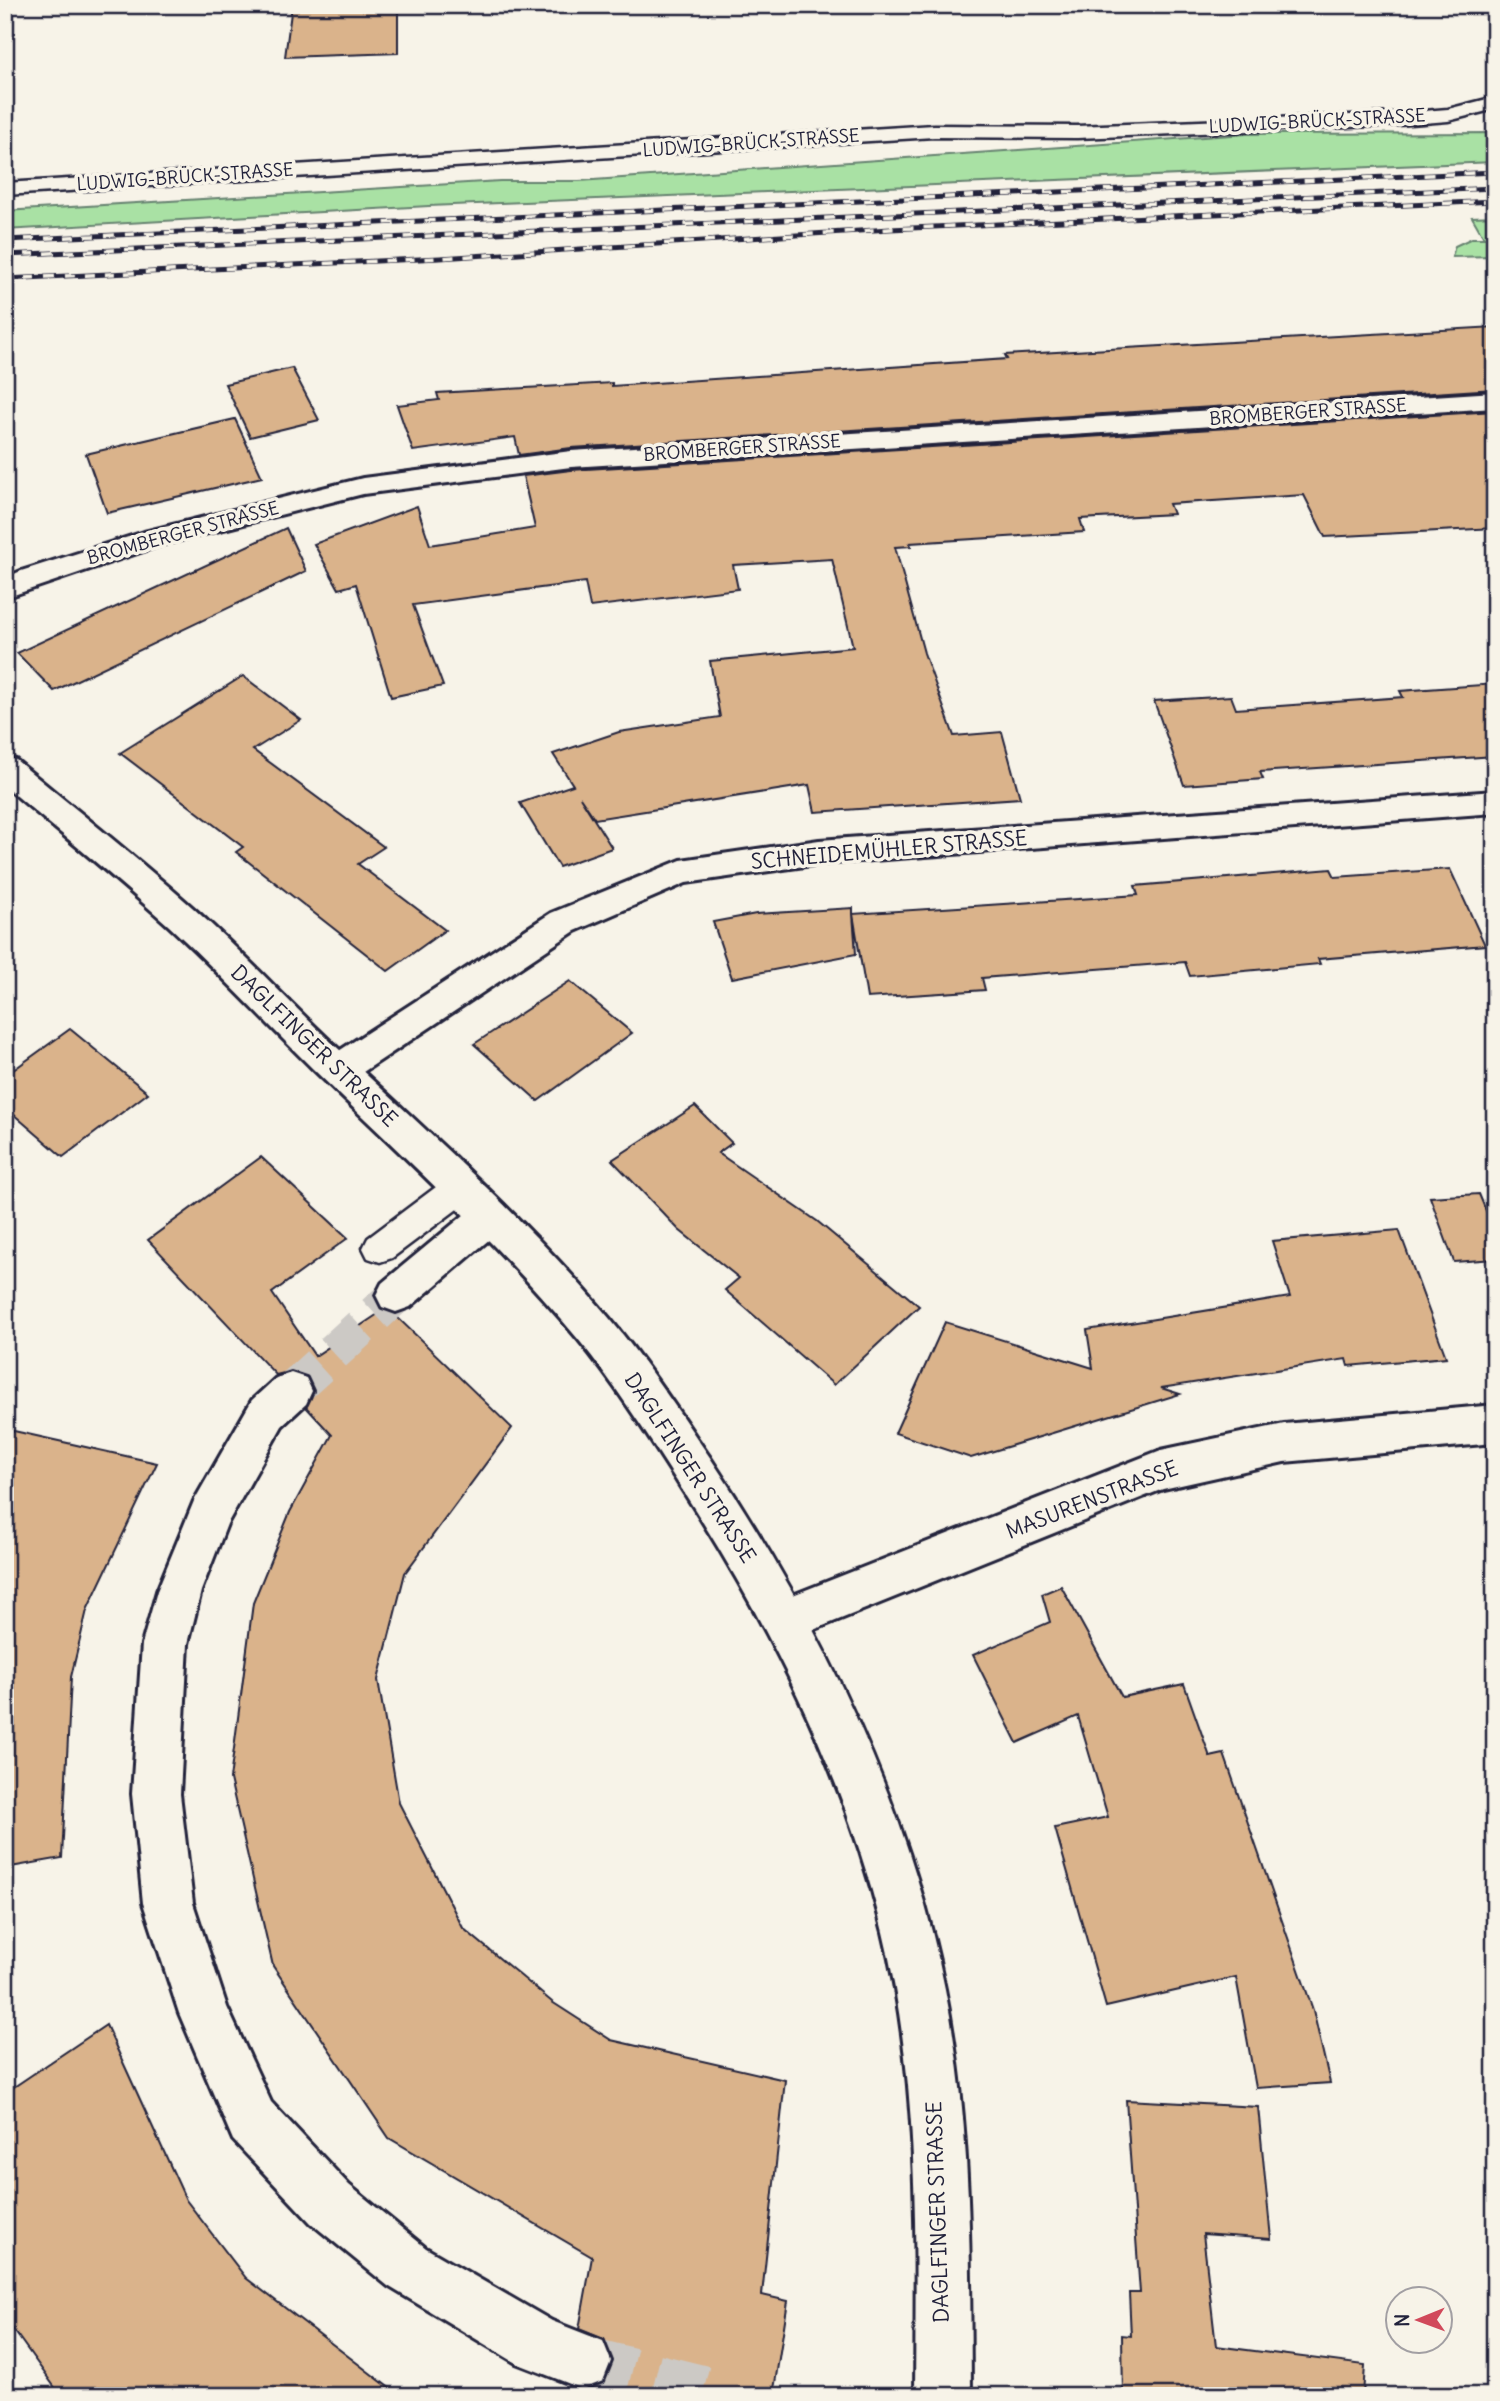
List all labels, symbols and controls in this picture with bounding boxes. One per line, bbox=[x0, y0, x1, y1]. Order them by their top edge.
street label: LUDWIG-BRÜCK-STRASSE bbox=[1208, 103, 1426, 138]
street label: LUDWIG-BRÜCK-STRASSE bbox=[642, 123, 860, 162]
street label: LUDWIG-BRÜCK-STRASSE bbox=[76, 157, 294, 196]
street label: BROMBERGER STRASSE bbox=[1209, 393, 1407, 430]
street label: BROMBERGER STRASSE bbox=[643, 429, 841, 466]
street label: BROMBERGER STRASSE bbox=[84, 496, 281, 569]
street label: SCHNEIDEMÜHLER STRASSE bbox=[750, 824, 1028, 875]
street label: DAGLFINGER STRASSE bbox=[225, 959, 403, 1132]
street label: DAGLFINGER STRASSE bbox=[619, 1367, 762, 1568]
street label: MASURENSTRASSE bbox=[1002, 1454, 1182, 1545]
street label: DAGLFINGER STRASSE bbox=[920, 2101, 955, 2323]
north arrow bbox=[1384, 2286, 1454, 2356]
text: N bbox=[1390, 2314, 1414, 2327]

